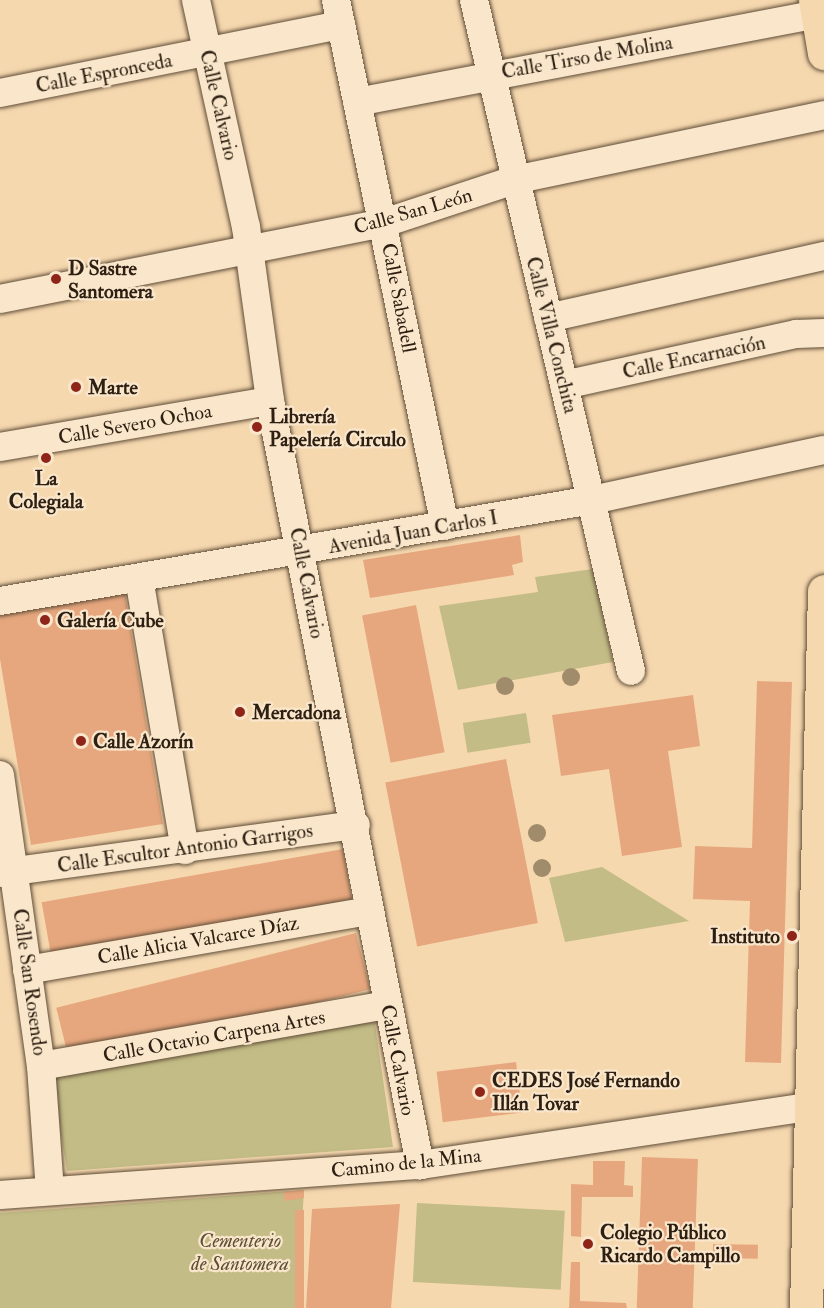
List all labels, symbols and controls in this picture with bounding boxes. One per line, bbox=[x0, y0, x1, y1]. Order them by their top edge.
street label: Calle Tirso de Molina bbox=[499, 30, 675, 84]
street label: Calle Espronceda bbox=[34, 48, 174, 98]
street label: Calle Calvario bbox=[195, 48, 243, 162]
street label: Calle San León bbox=[351, 183, 475, 239]
street label: Calle Sabadell bbox=[377, 241, 421, 355]
street label: Calle Villa Conchita bbox=[521, 254, 583, 416]
place label: D Sastre Santomera bbox=[68, 256, 153, 303]
marker: D Sastre Santomera bbox=[49, 272, 63, 286]
street label: Calle Encarnación bbox=[620, 330, 768, 384]
place label: Marte bbox=[88, 375, 138, 399]
marker: Marte bbox=[69, 380, 83, 394]
street label: Calle Severo Ochoa bbox=[56, 399, 214, 449]
place label: Librería Papelería Circulo bbox=[269, 404, 406, 451]
marker: Librería Papelería Circulo bbox=[250, 420, 264, 434]
marker: La Colegiala bbox=[39, 451, 53, 465]
place label: La Colegiala bbox=[9, 467, 83, 514]
street label: Avenida Juan Carlos I bbox=[326, 505, 500, 559]
street label: Calle Calvario bbox=[284, 526, 330, 640]
place label: Galería Cube bbox=[57, 608, 164, 632]
marker: Galería Cube bbox=[38, 613, 52, 627]
place label: Mercadona bbox=[252, 700, 341, 724]
marker: Mercadona bbox=[233, 705, 247, 719]
place label: Calle Azorín bbox=[93, 729, 194, 753]
marker: Calle Azorín bbox=[74, 734, 88, 748]
street label: Calle Escultor Antonio Garrigos bbox=[56, 818, 314, 878]
street label: Calle San Rosendo bbox=[8, 907, 52, 1057]
street label: Calle Alicia Valcarce Díaz bbox=[95, 910, 301, 970]
place label: Instituto bbox=[710, 924, 780, 948]
marker: Instituto bbox=[785, 929, 799, 943]
street label: Calle Calvario bbox=[375, 1003, 421, 1117]
street label: Calle Octavio Carpena Artes bbox=[101, 1005, 327, 1067]
place label: CEDES José Fernando Illán Tovar bbox=[492, 1068, 680, 1115]
marker: CEDES José Fernando Illán Tovar bbox=[473, 1085, 487, 1099]
street label: Camino de la Mina bbox=[330, 1143, 482, 1183]
place label: Colegio Público Ricardo Campillo bbox=[600, 1220, 740, 1267]
park label: Cementerio de Santomera bbox=[191, 1228, 289, 1275]
marker: Colegio Público Ricardo Campillo bbox=[581, 1237, 595, 1251]

